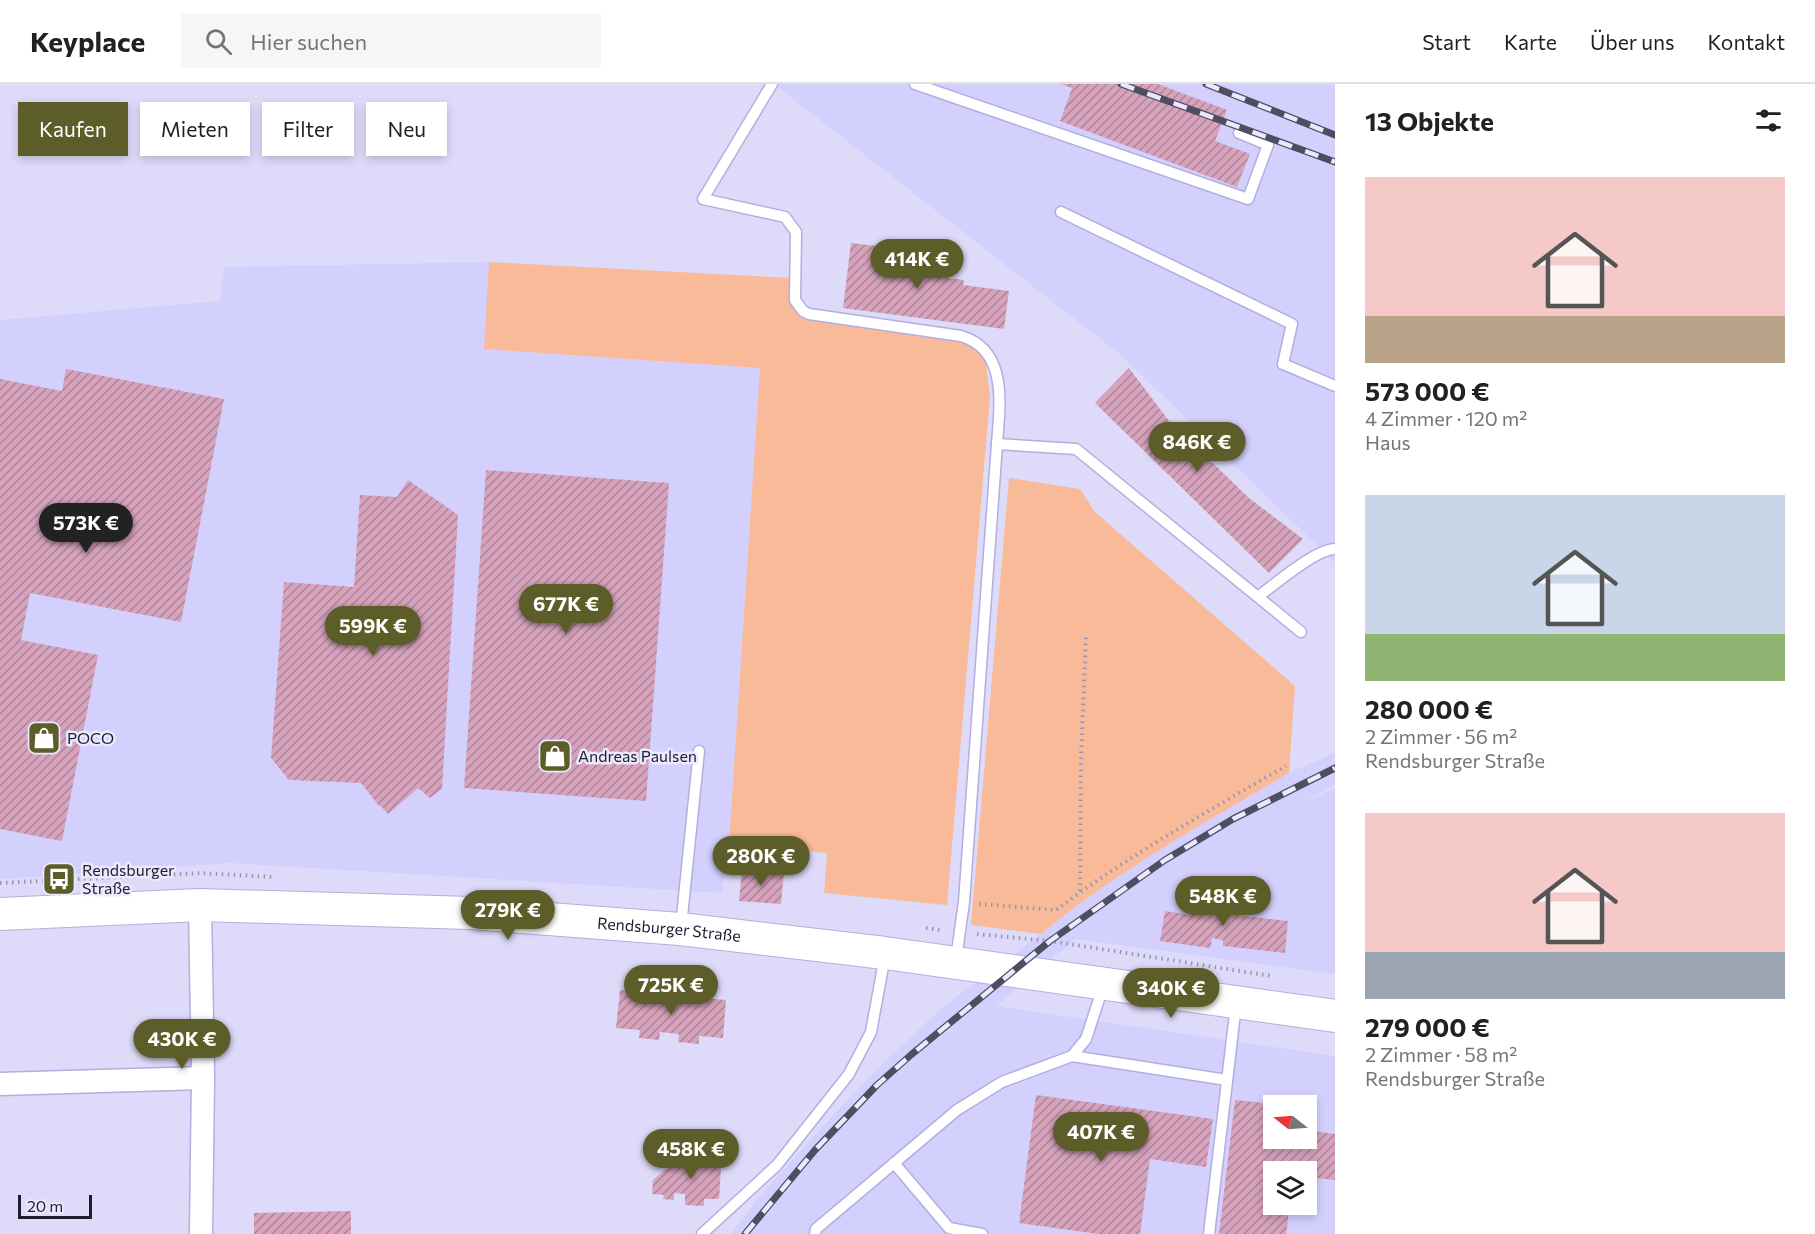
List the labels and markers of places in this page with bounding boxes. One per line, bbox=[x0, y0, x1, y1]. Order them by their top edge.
pin: 414K € bbox=[868, 239, 966, 290]
pin: 846K € bbox=[1148, 422, 1246, 473]
pin: 573K € bbox=[37, 503, 135, 554]
pin: 677K € bbox=[517, 584, 615, 635]
pin: 599K € bbox=[324, 606, 422, 657]
shop icon: POCO bbox=[26, 720, 62, 756]
place label: POCO bbox=[67, 728, 114, 747]
shop icon: Andreas Paulsen bbox=[537, 738, 573, 774]
place label: Andreas Paulsen bbox=[578, 746, 697, 765]
pin: 280K € bbox=[712, 836, 810, 887]
place label: Rendsburger Straße bbox=[82, 860, 175, 897]
bus stop icon: Rendsburger Straße bbox=[41, 861, 77, 897]
pin: 548K € bbox=[1174, 876, 1272, 927]
pin: 279K € bbox=[459, 890, 557, 941]
pin: 725K € bbox=[622, 965, 720, 1016]
pin: 340K € bbox=[1122, 968, 1220, 1019]
pin: 430K € bbox=[133, 1019, 231, 1070]
pin: 407K € bbox=[1052, 1112, 1150, 1163]
pin: 458K € bbox=[642, 1129, 740, 1180]

